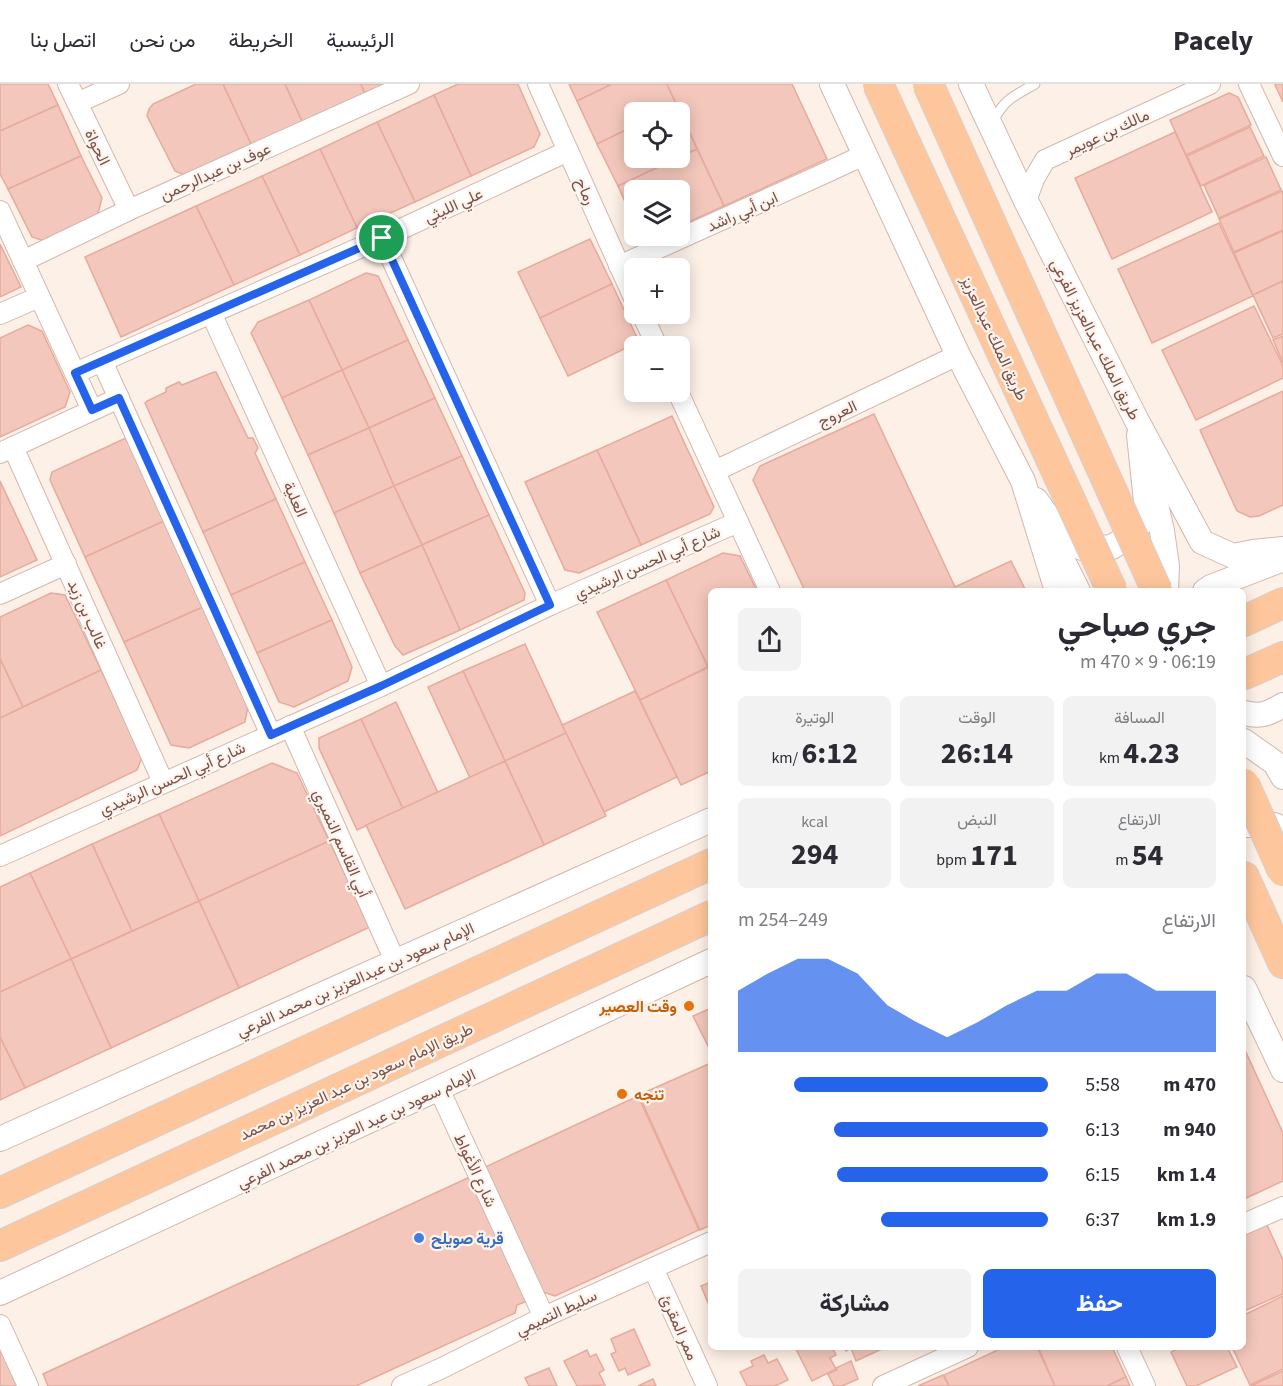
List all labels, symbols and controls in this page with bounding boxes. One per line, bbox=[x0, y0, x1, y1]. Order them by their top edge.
text: Pacely bbox=[1173, 21, 1253, 61]
text: اتصل بنا bbox=[30, 25, 96, 55]
text: من نحن bbox=[129, 25, 195, 55]
text: الخريطة bbox=[228, 25, 293, 55]
text: الرئيسية bbox=[326, 25, 394, 55]
map controls bbox=[624, 102, 690, 402]
button: locate bbox=[624, 102, 690, 168]
street label: مالك بن عويمر bbox=[1061, 104, 1153, 162]
street label: الحواة bbox=[79, 126, 115, 169]
street label: عوف بن عبدالرحمن bbox=[157, 138, 274, 206]
street label: رماح bbox=[569, 174, 601, 209]
button: layers bbox=[624, 180, 690, 246]
street label: علي الليثي bbox=[421, 183, 487, 231]
street label: ابن أبي راشد bbox=[703, 186, 782, 239]
pin bbox=[356, 212, 407, 263]
icon: arrive bbox=[365, 221, 398, 254]
street label: طريق الملك عبدالعزيز الفرعي bbox=[1043, 255, 1145, 425]
button: + bbox=[624, 258, 690, 324]
street label: طريق الملك عبدالعزيز bbox=[955, 272, 1033, 404]
button: − bbox=[624, 336, 690, 402]
street label: العروج bbox=[814, 395, 861, 433]
street label: العلية bbox=[278, 478, 313, 521]
street label: شارع أبي الحسن الرشيدي bbox=[571, 521, 725, 607]
street label: غالب بن زيد bbox=[62, 576, 112, 653]
text: جري صباحي bbox=[1057, 602, 1216, 649]
button: share bbox=[738, 608, 801, 671]
text: 06:19 · 9 × 470 m bbox=[1080, 648, 1216, 676]
text: الوتيرة bbox=[795, 707, 834, 729]
text: الوقت bbox=[958, 707, 996, 729]
text: المسافة bbox=[1114, 707, 1165, 729]
text: 6:12 bbox=[801, 732, 858, 775]
text: 26:14 bbox=[941, 732, 1013, 775]
text: 4.23 bbox=[1123, 732, 1180, 775]
street label: شارع أبي الحسن الرشيدي bbox=[96, 737, 250, 823]
text: /km bbox=[771, 747, 801, 769]
text: km bbox=[1099, 747, 1123, 769]
street label: أبي القاسم النميري bbox=[305, 786, 375, 902]
text: النبض bbox=[957, 809, 997, 831]
text: الارتفاع bbox=[1118, 809, 1161, 831]
text: kcal bbox=[801, 811, 828, 833]
text: 294 bbox=[791, 833, 838, 876]
text: 171 bbox=[970, 834, 1018, 877]
text: 54 bbox=[1132, 834, 1163, 877]
text: bpm bbox=[936, 849, 970, 871]
text: m bbox=[1115, 849, 1132, 871]
text: 249–254 m bbox=[738, 906, 828, 934]
text: الارتفاع bbox=[1162, 907, 1216, 935]
street label: الإمام سعود بن عبدالعزيز بن محمد الفرعي bbox=[233, 917, 479, 1044]
place label: وقت العصير bbox=[598, 996, 677, 1018]
marker: وقت العصير bbox=[682, 999, 696, 1013]
street label: طريق الإمام سعود بن عبد العزيز بن محمد bbox=[236, 1018, 477, 1146]
street label: الإمام سعود بن عبد العزيز بن محمد الفرعي bbox=[233, 1064, 480, 1196]
text: 5:58 bbox=[1085, 1071, 1120, 1099]
text: 470 m bbox=[1163, 1071, 1216, 1099]
place label: تنجه bbox=[634, 1084, 664, 1106]
marker: تنجه bbox=[615, 1087, 629, 1101]
text: 6:13 bbox=[1085, 1116, 1120, 1144]
text: 940 m bbox=[1163, 1116, 1216, 1144]
street label: شارع الأغواط bbox=[448, 1130, 502, 1211]
text: 6:15 bbox=[1085, 1161, 1120, 1189]
text: 1.4 km bbox=[1157, 1161, 1216, 1189]
text: 6:37 bbox=[1085, 1206, 1120, 1234]
text: 1.9 km bbox=[1157, 1206, 1216, 1234]
place label: قرية صويلح bbox=[431, 1228, 504, 1250]
marker: قرية صويلح bbox=[412, 1231, 426, 1245]
button: مشاركة bbox=[738, 1269, 971, 1338]
button: حفظ bbox=[983, 1269, 1216, 1338]
street label: سليط التميمي bbox=[512, 1284, 602, 1343]
street label: ممر المقرئ bbox=[655, 1291, 703, 1364]

